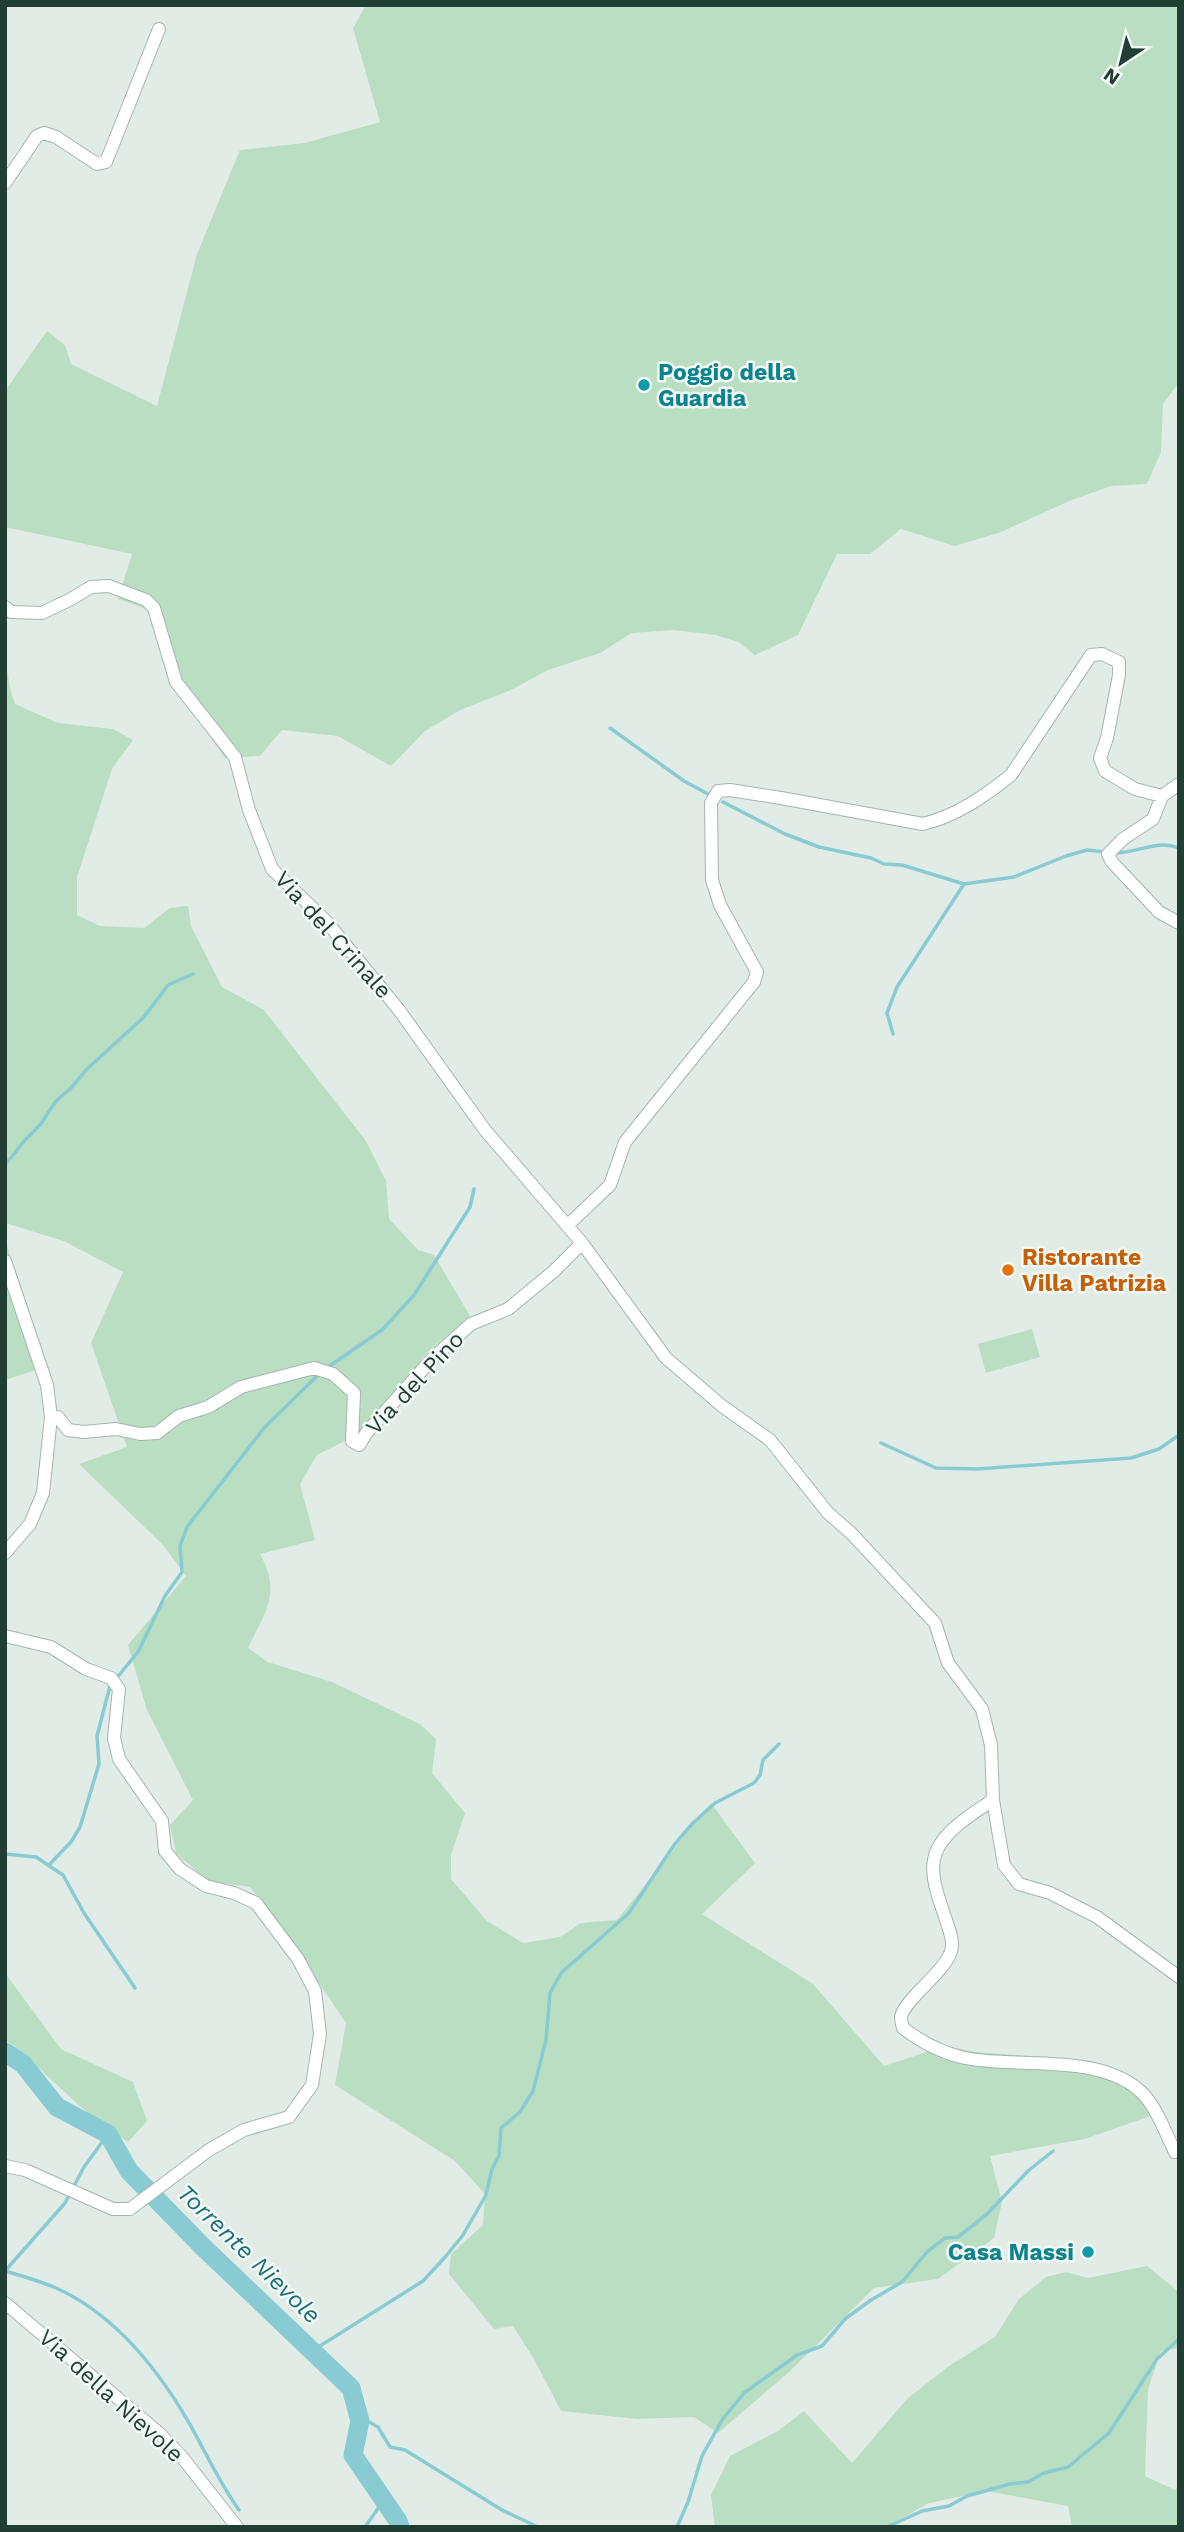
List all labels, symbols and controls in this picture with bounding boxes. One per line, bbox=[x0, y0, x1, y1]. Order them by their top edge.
north arrow bbox=[1086, 28, 1156, 98]
text: N bbox=[1099, 63, 1124, 90]
place label: Poggio della Guardia bbox=[658, 359, 797, 412]
marker: Poggio della Guardia bbox=[636, 377, 652, 393]
street label: Via del Crinale bbox=[269, 866, 397, 1004]
place label: Ristorante Villa Patrizia bbox=[1022, 1244, 1167, 1297]
marker: Ristorante Villa Patrizia bbox=[1000, 1262, 1016, 1278]
street label: Via del Pino bbox=[360, 1326, 470, 1440]
water label: Torrente Nievole bbox=[172, 2179, 326, 2329]
place label: Casa Massi bbox=[948, 2239, 1074, 2266]
marker: Casa Massi bbox=[1080, 2244, 1096, 2260]
street label: Via della Nievole bbox=[33, 2324, 189, 2468]

